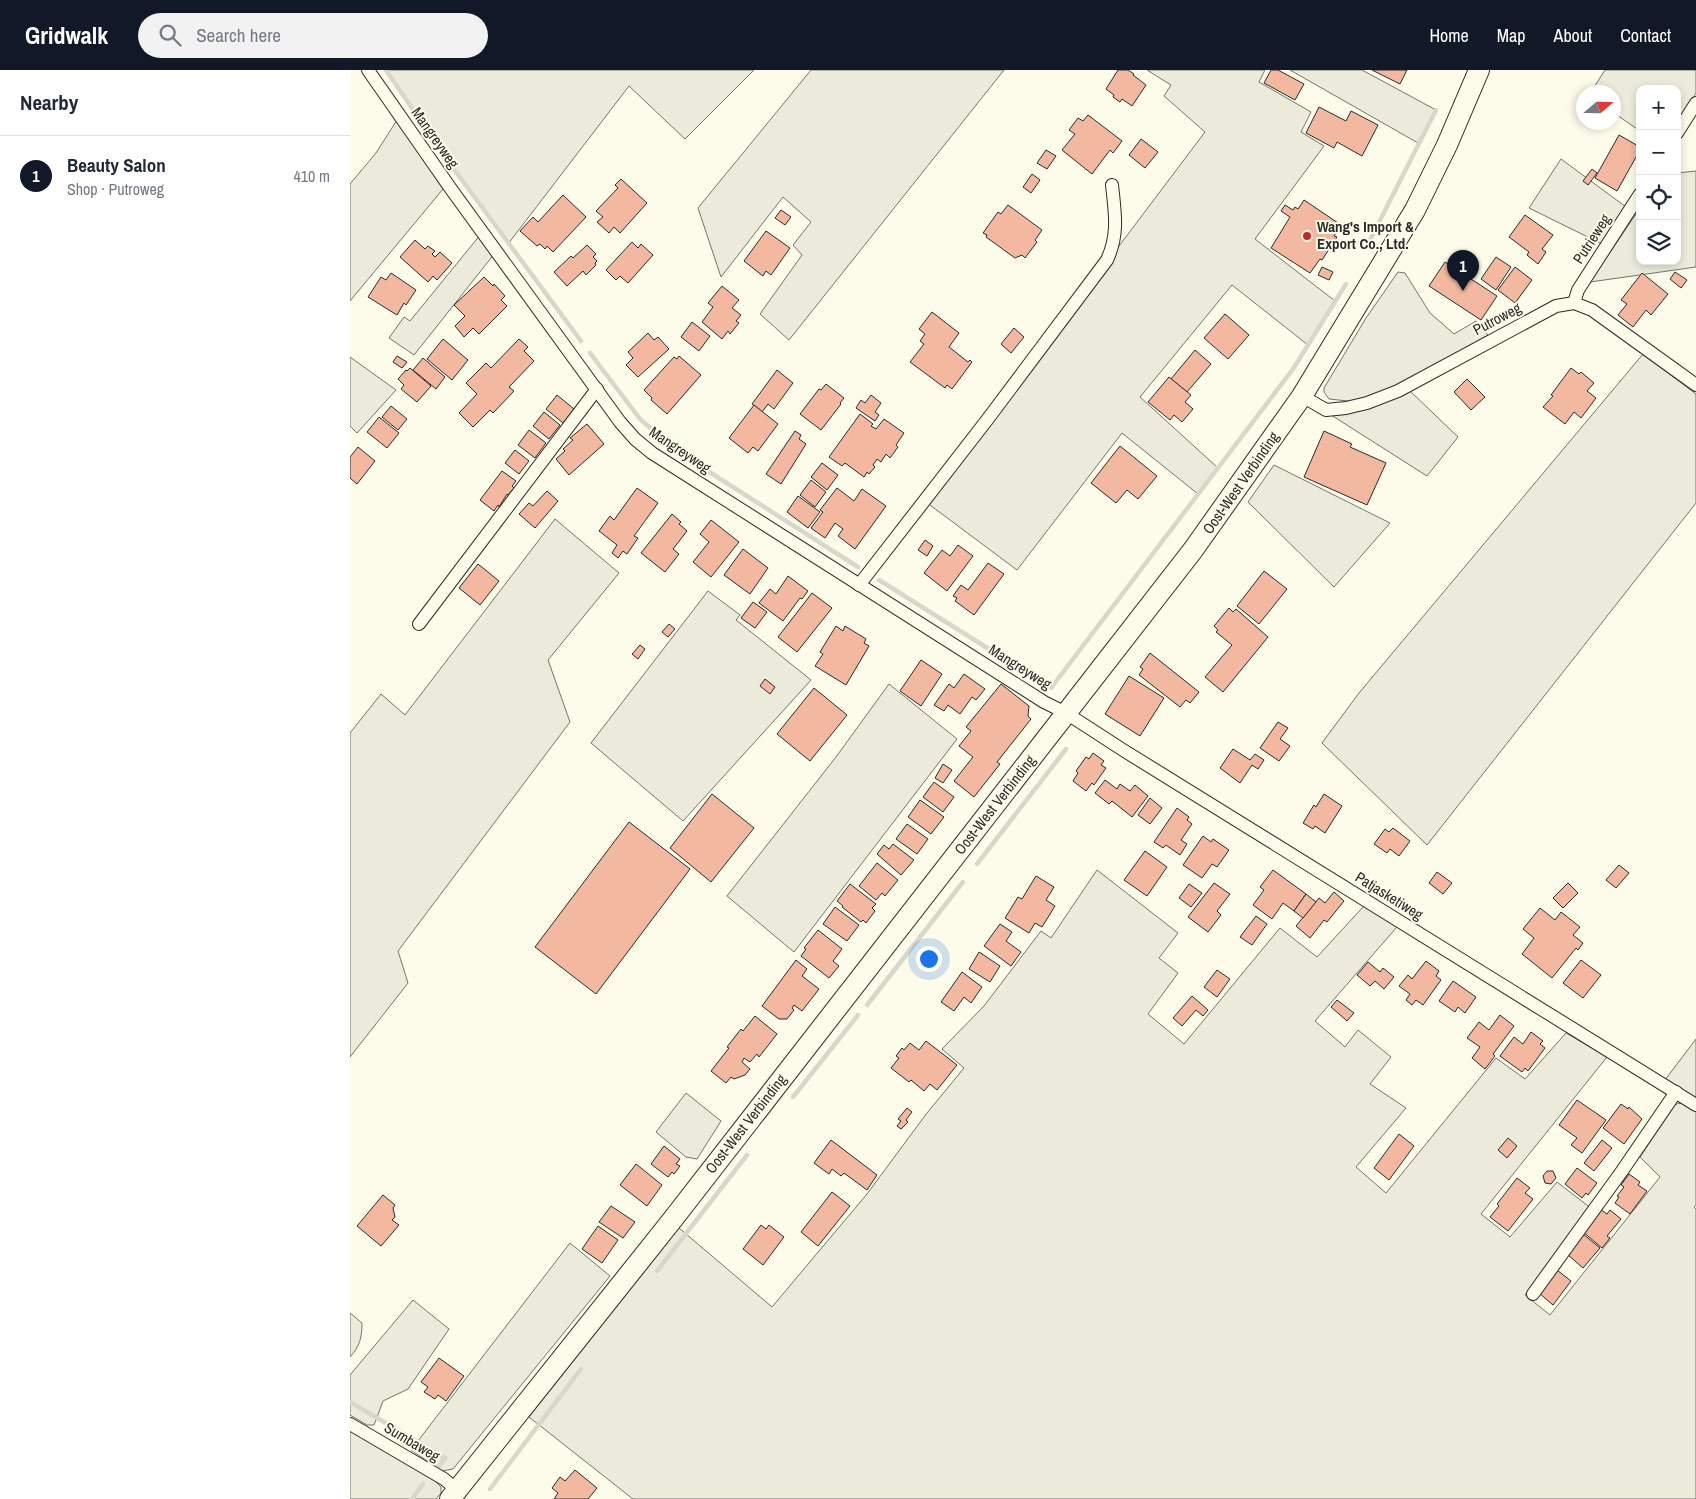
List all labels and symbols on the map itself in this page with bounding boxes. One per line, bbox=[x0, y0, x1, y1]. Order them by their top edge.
north arrow bbox=[1576, 85, 1621, 130]
street label: Mangreyweg bbox=[407, 103, 464, 173]
street label: Putrieweg bbox=[1568, 210, 1616, 268]
place label: Wang's Import & Export Co., Ltd. bbox=[1317, 216, 1414, 254]
marker: Wang's Import & Export Co., Ltd. bbox=[1301, 230, 1313, 242]
pin: 1 bbox=[1447, 250, 1479, 291]
street label: Putroweg bbox=[1469, 297, 1525, 340]
street label: Mangreyweg bbox=[645, 421, 715, 478]
street label: Oost-West Verbinding bbox=[1197, 427, 1284, 538]
street label: Mangreyweg bbox=[985, 639, 1056, 694]
street label: Oost-West Verbinding bbox=[949, 751, 1040, 859]
street label: Patjasketiweg bbox=[1351, 866, 1427, 925]
your location bbox=[916, 946, 942, 972]
street label: Oost-West Verbinding bbox=[700, 1070, 791, 1178]
street label: Sumbaweg bbox=[380, 1417, 444, 1466]

